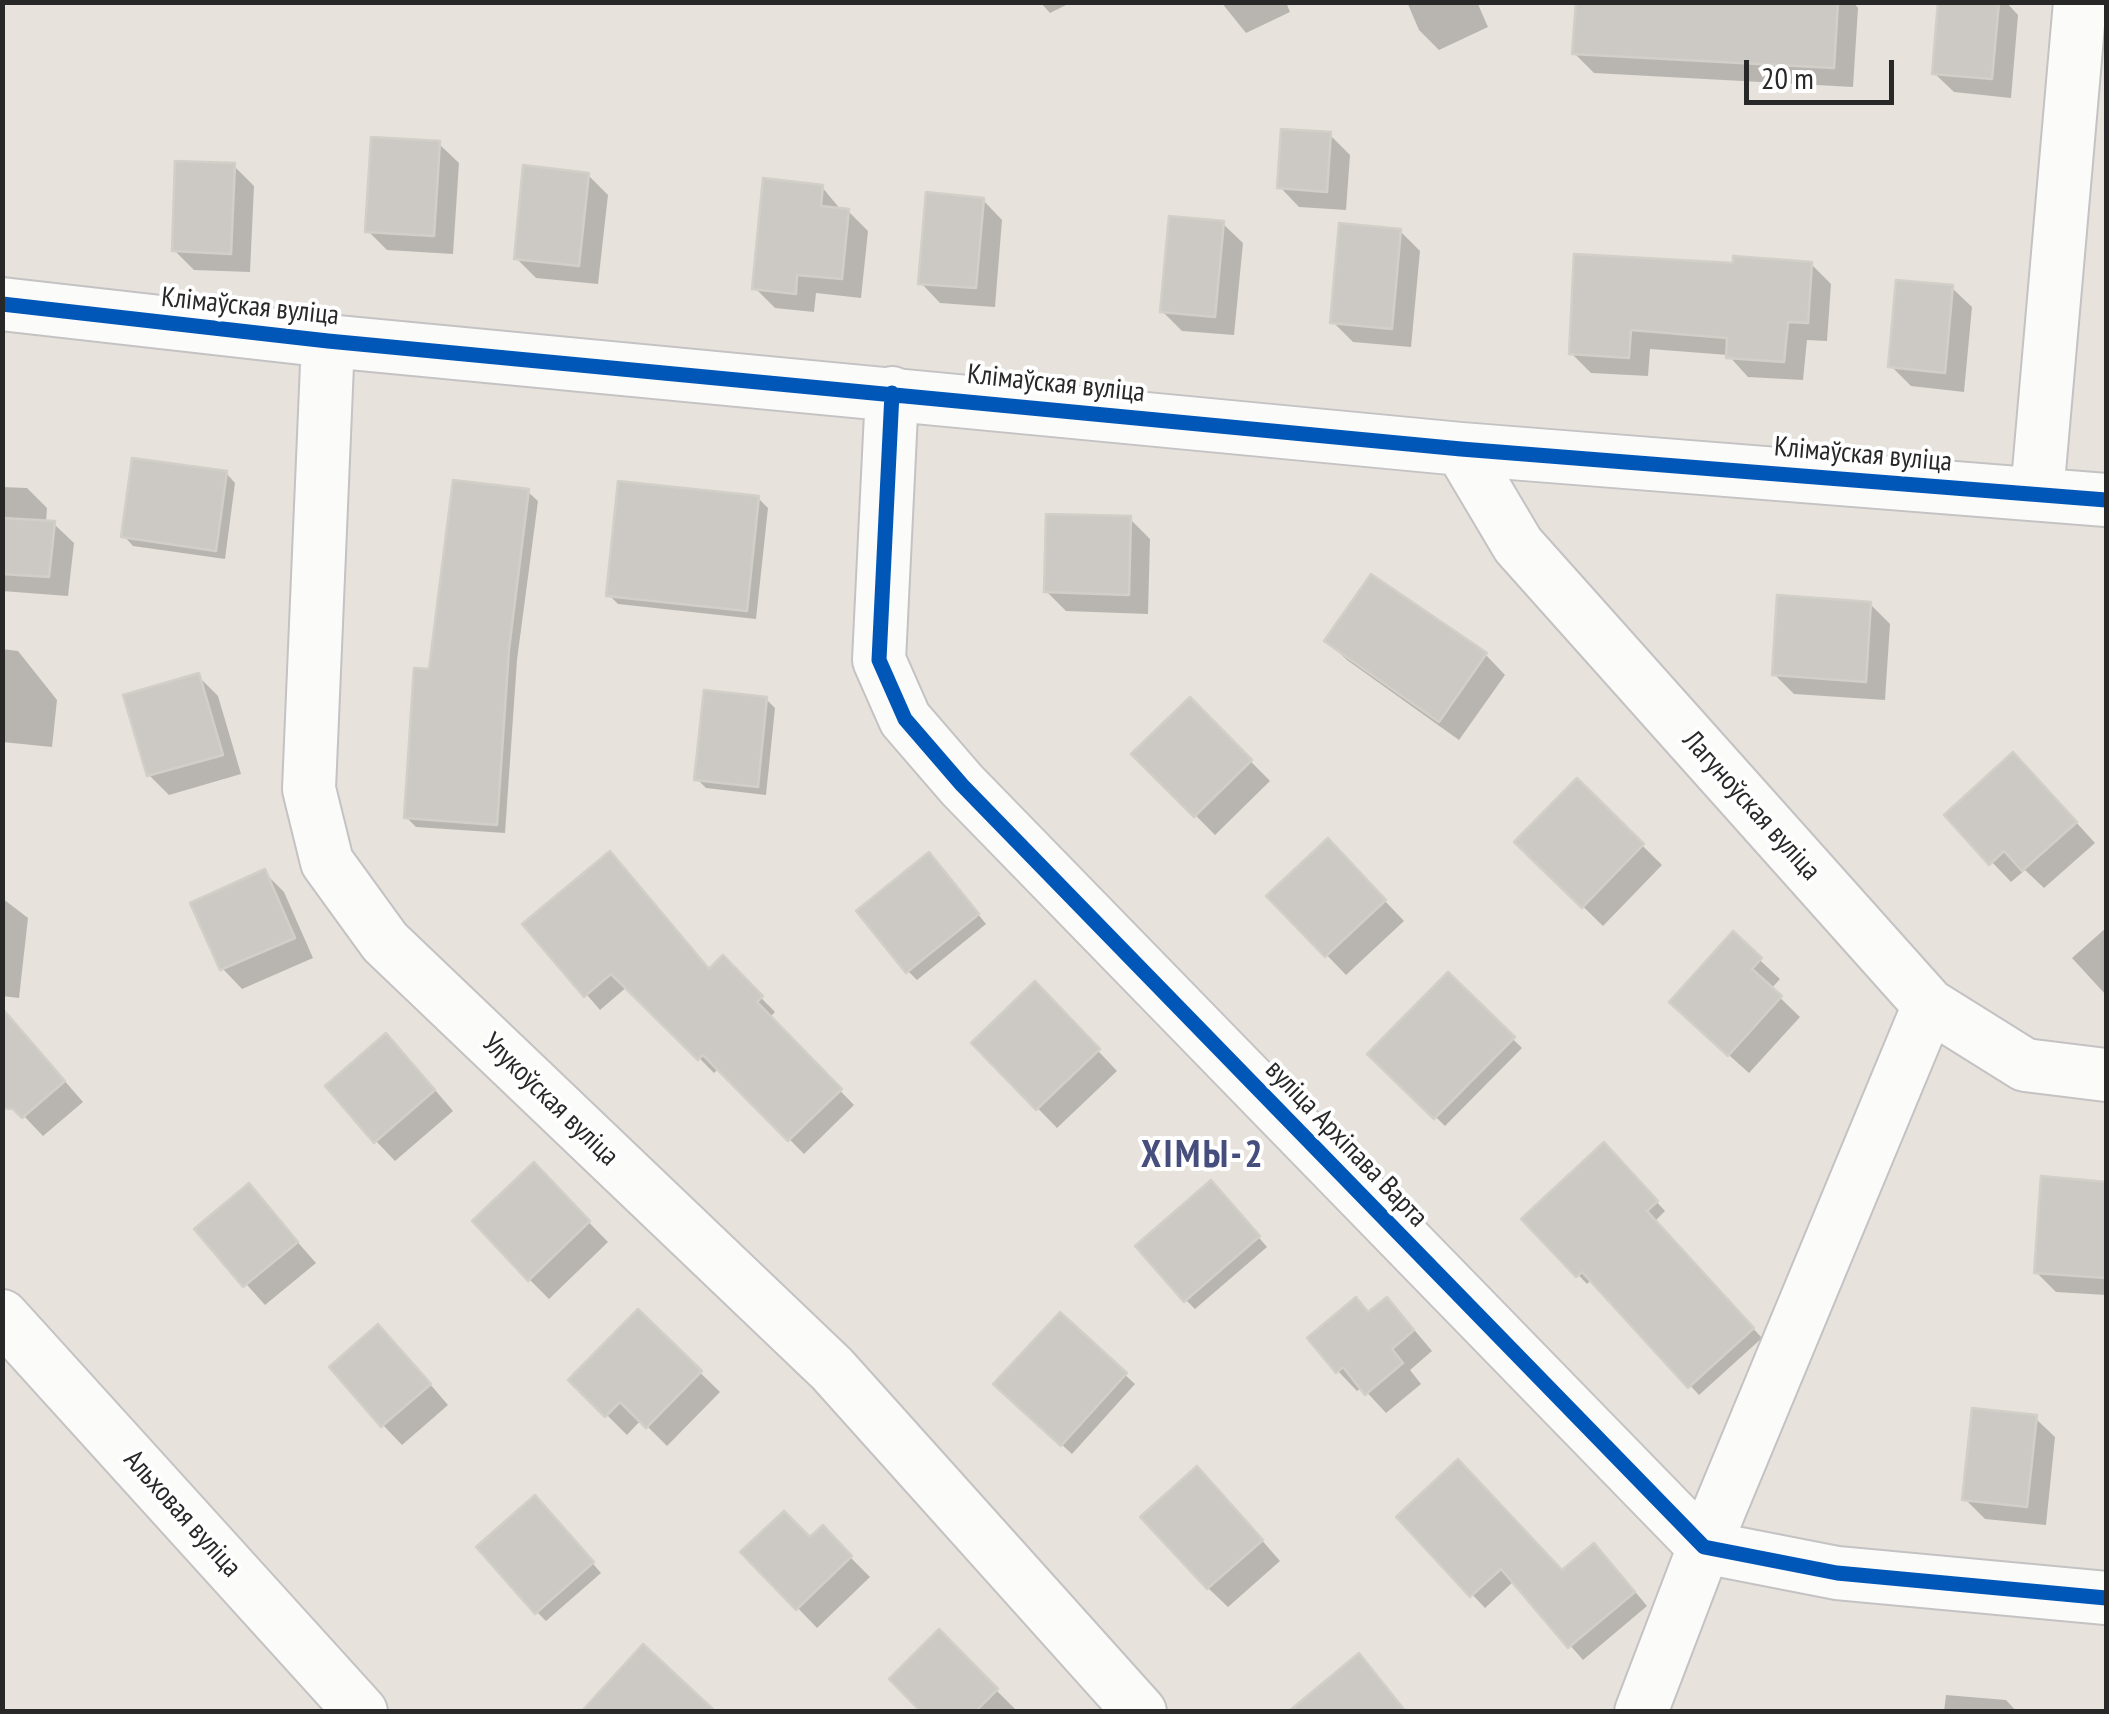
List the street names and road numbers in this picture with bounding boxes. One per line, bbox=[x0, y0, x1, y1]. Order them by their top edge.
street label: Клімаўская вуліца bbox=[159, 281, 341, 333]
street label: Клімаўская вуліца bbox=[965, 358, 1147, 410]
street label: Клімаўская вуліца bbox=[1773, 430, 1953, 480]
street label: Лагуноўская вуліца bbox=[1675, 724, 1827, 888]
street label: Улукоўская вуліца bbox=[475, 1027, 625, 1173]
street label: вуліца Архіпава Варта bbox=[1258, 1054, 1434, 1234]
street label: Альховая вуліца bbox=[116, 1444, 248, 1584]

